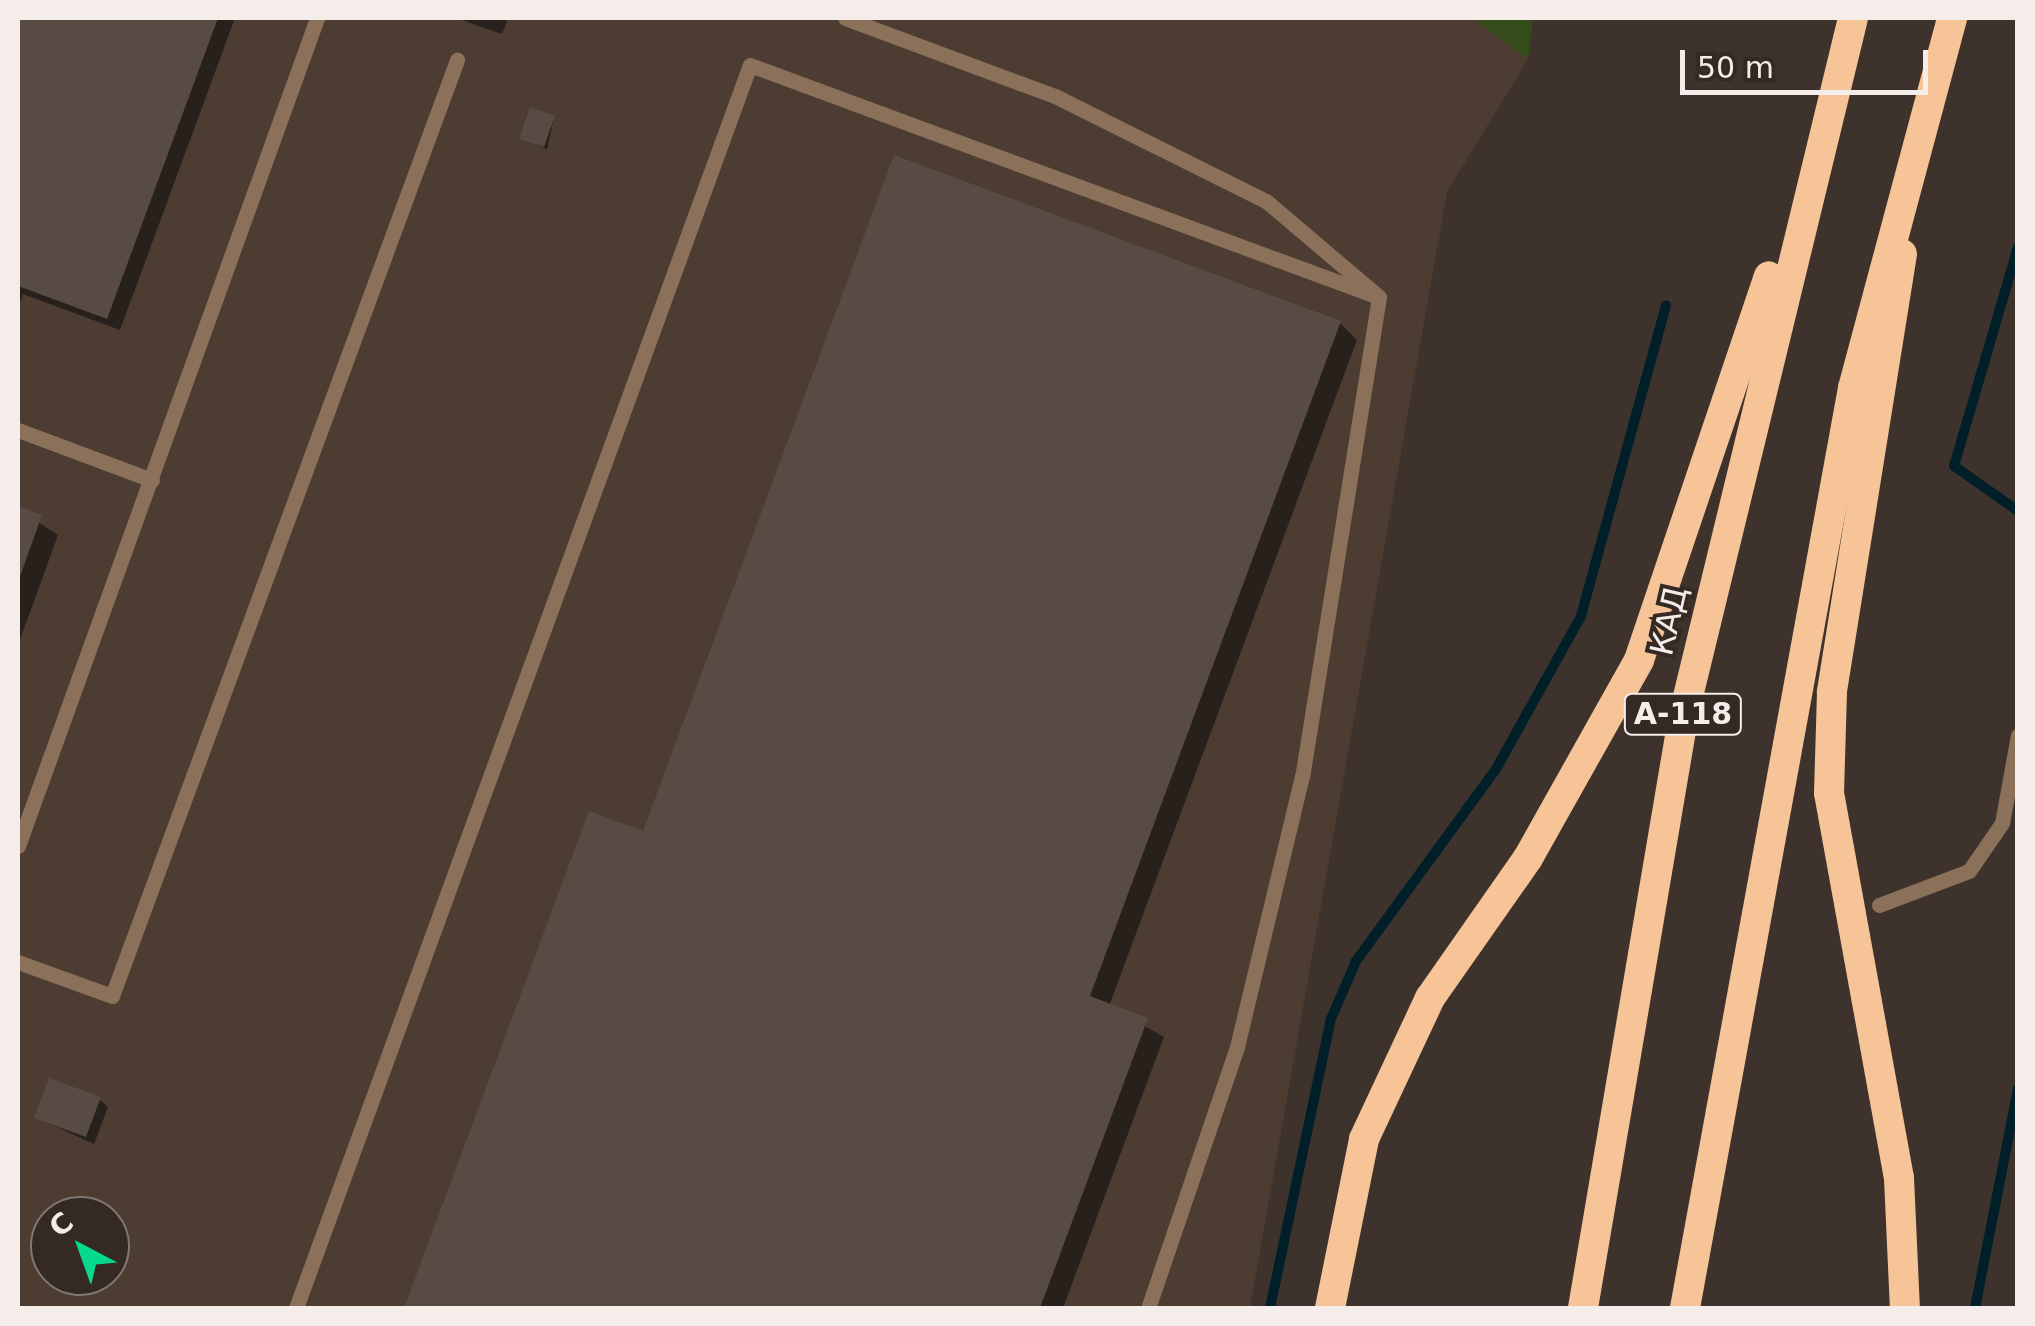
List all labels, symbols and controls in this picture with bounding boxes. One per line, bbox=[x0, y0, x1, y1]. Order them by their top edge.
scale bar bbox=[1685, 30, 1932, 92]
text: 50 m bbox=[1697, 50, 1774, 85]
street label: КАД bbox=[1642, 583, 1696, 659]
road number: А-118 bbox=[1623, 689, 1743, 739]
north arrow bbox=[30, 1196, 130, 1296]
text: С bbox=[43, 1205, 80, 1244]

